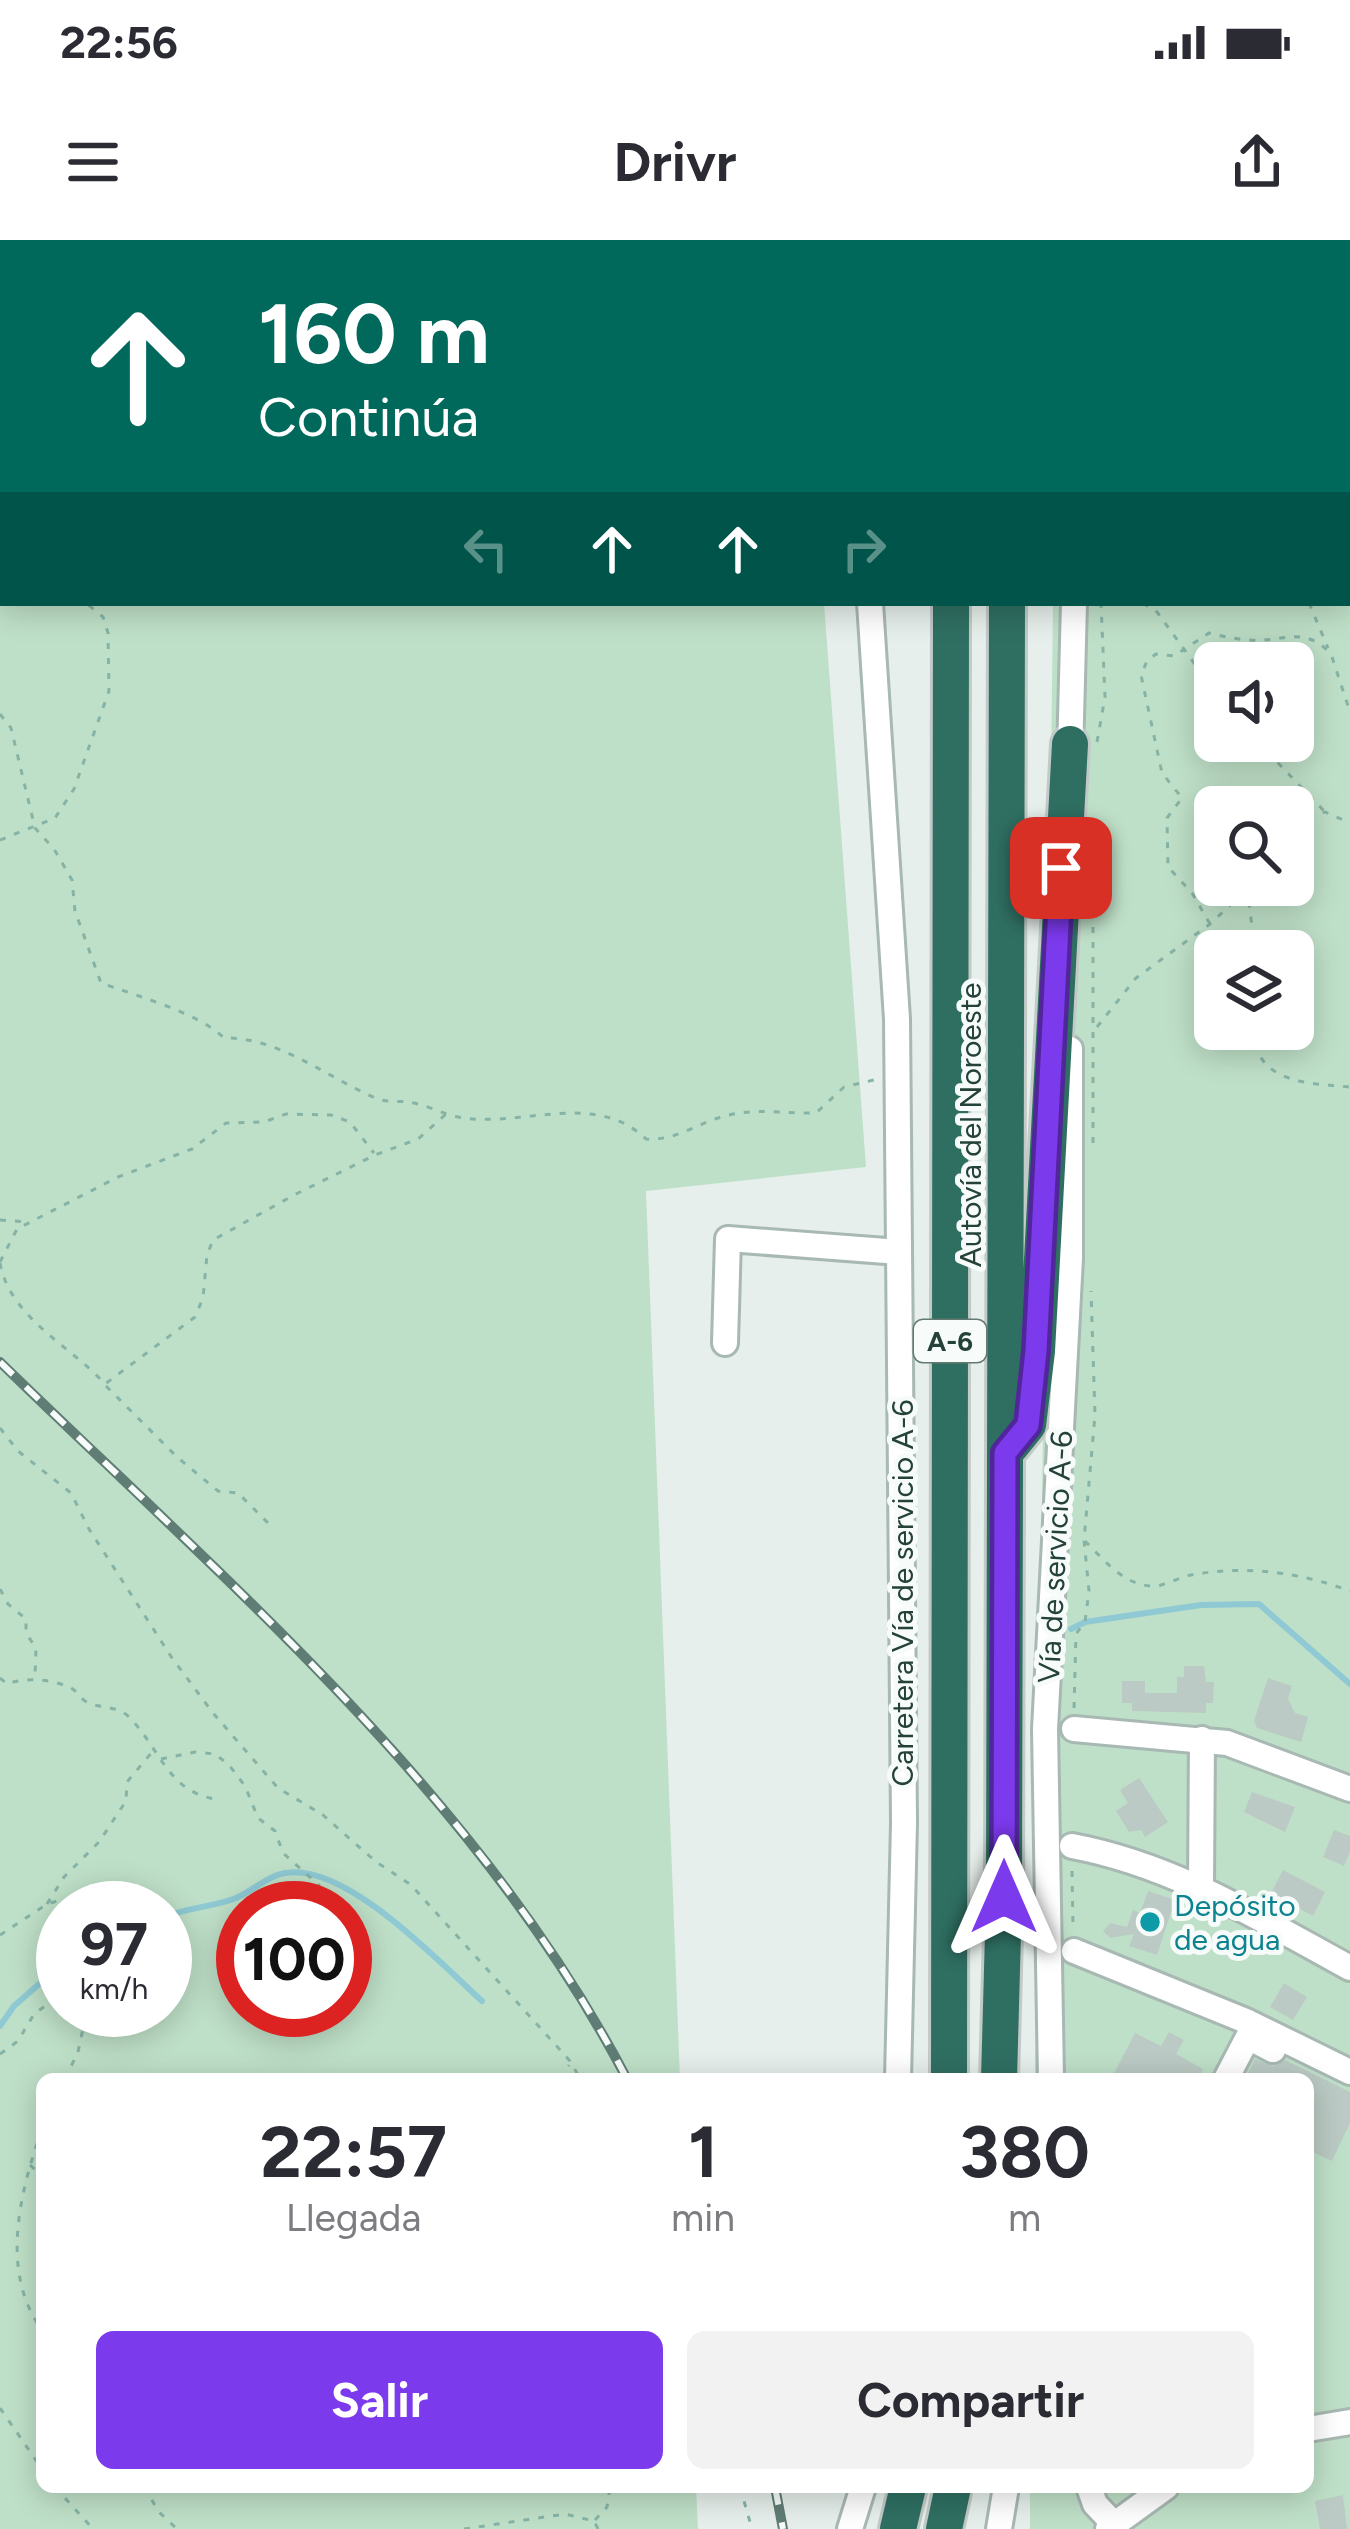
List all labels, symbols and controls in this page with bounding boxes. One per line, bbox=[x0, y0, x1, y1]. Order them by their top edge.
text: 22:56 bbox=[60, 15, 178, 69]
icon: menu bbox=[60, 129, 126, 195]
icon: share bbox=[1224, 129, 1290, 195]
text: Drivr bbox=[614, 130, 736, 195]
text: 160 m bbox=[258, 283, 490, 384]
icon: ahead bbox=[60, 288, 216, 444]
text: Continúa bbox=[258, 385, 479, 450]
icon: left bbox=[453, 516, 519, 582]
icon: ahead bbox=[579, 516, 645, 582]
icon: ahead bbox=[705, 516, 771, 582]
icon: right bbox=[831, 516, 897, 582]
map controls bbox=[1194, 642, 1314, 1050]
button: sound bbox=[1194, 642, 1314, 762]
button: search bbox=[1194, 786, 1314, 906]
pin bbox=[1010, 817, 1112, 919]
icon: arrive bbox=[1028, 835, 1094, 901]
button: layers bbox=[1194, 930, 1314, 1050]
street label: Autovía del Noroeste bbox=[952, 983, 989, 1267]
road number: A-6 bbox=[914, 1320, 986, 1362]
street label: Carretera Vía de servicio A-6 bbox=[884, 1400, 921, 1786]
street label: Vía de servicio A-6 bbox=[1030, 1430, 1080, 1684]
position arrow bbox=[941, 1834, 1067, 1960]
speed limit sign: 100 bbox=[216, 1881, 372, 2037]
place label: Depósito de agua bbox=[1174, 1887, 1296, 1958]
text: 97 bbox=[80, 1908, 148, 1980]
marker: Depósito de agua bbox=[1137, 1909, 1163, 1935]
text: km/h bbox=[80, 1970, 148, 2007]
text: 22:57 bbox=[260, 2109, 447, 2195]
text: 1 bbox=[688, 2109, 718, 2195]
text: 380 bbox=[959, 2109, 1090, 2195]
text: Llegada bbox=[286, 2194, 421, 2241]
text: min bbox=[671, 2194, 735, 2241]
text: m bbox=[1008, 2194, 1041, 2241]
button: Salir bbox=[96, 2331, 663, 2469]
button: Compartir bbox=[687, 2331, 1254, 2469]

